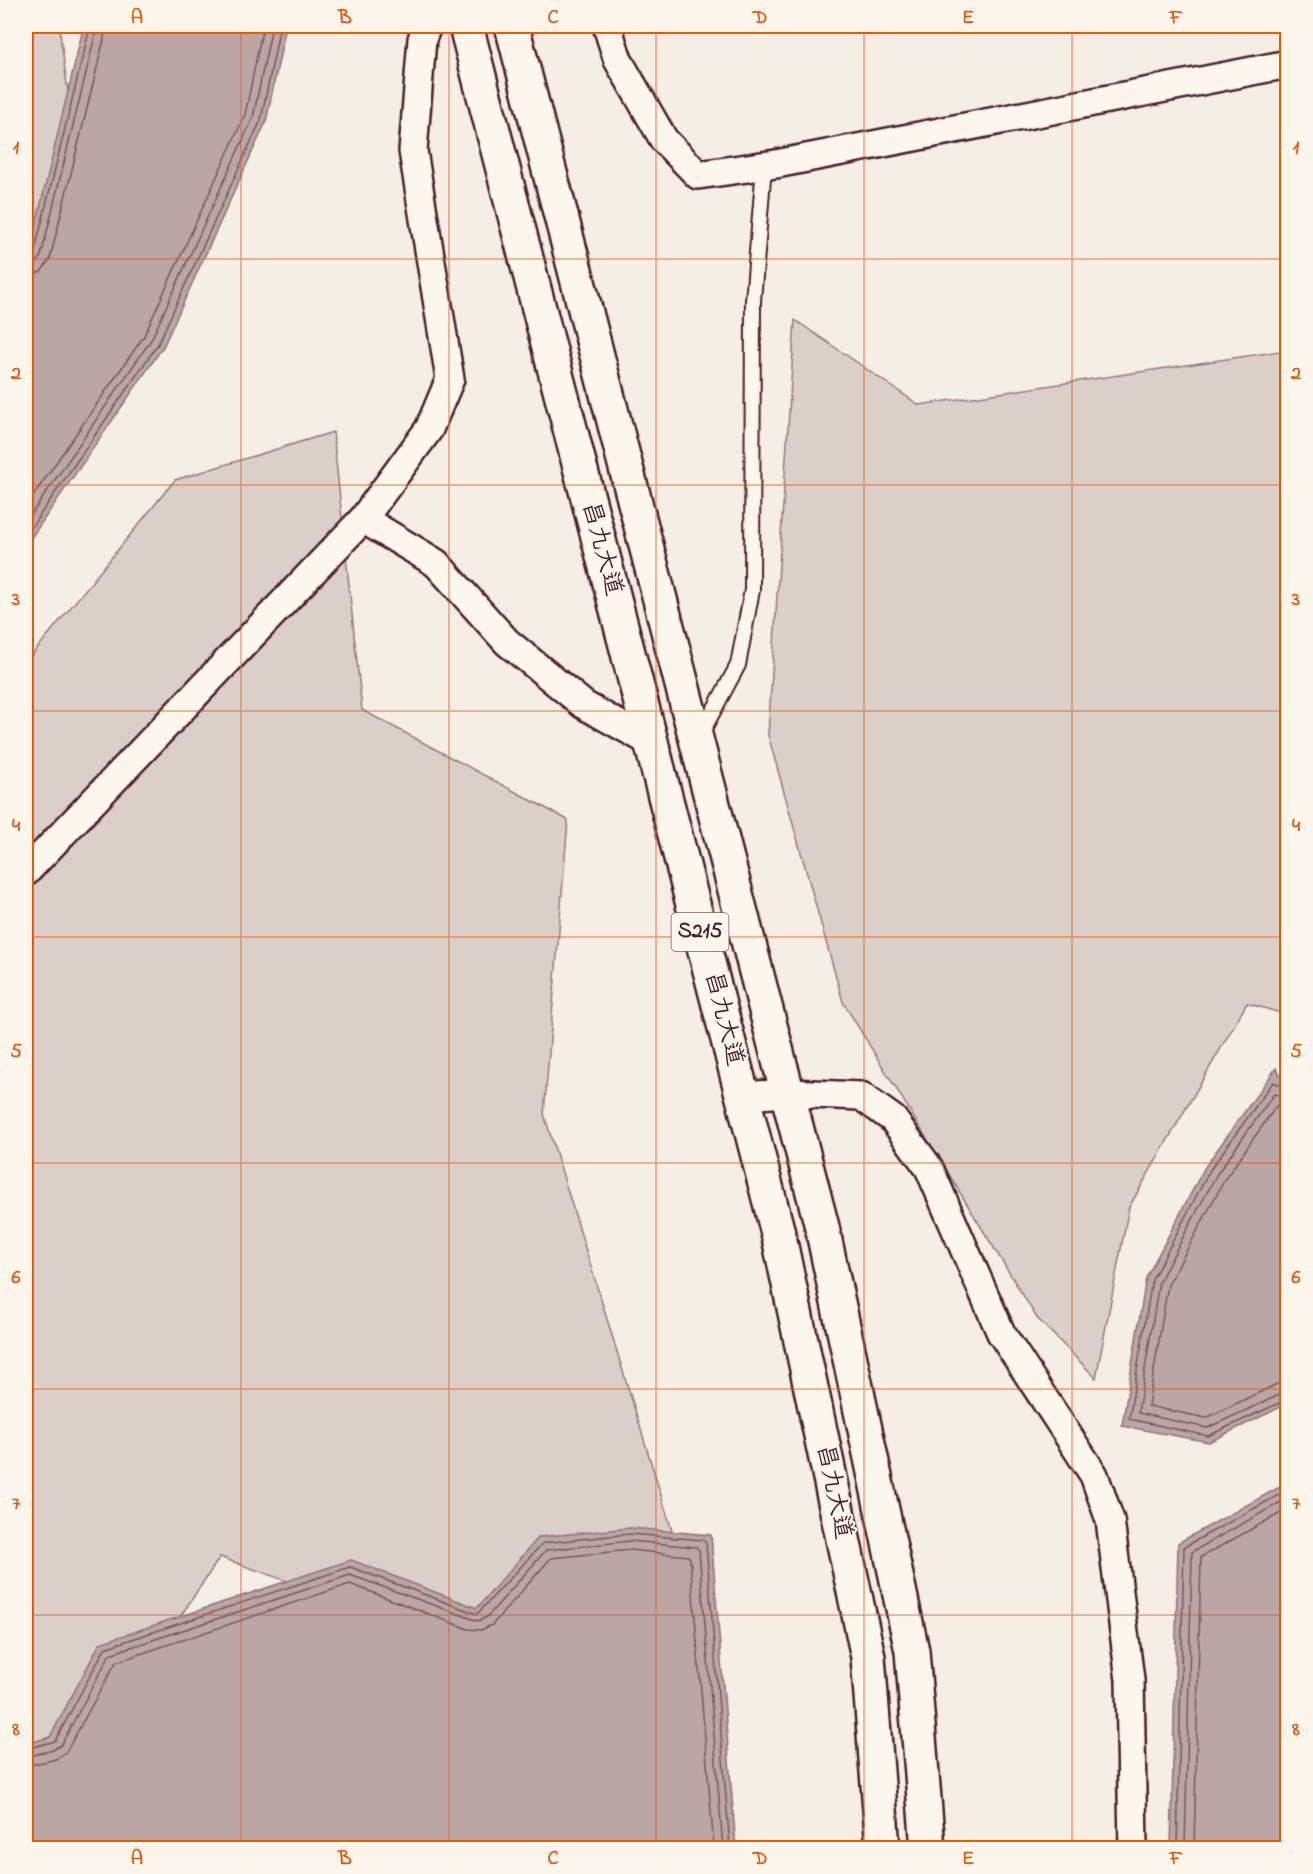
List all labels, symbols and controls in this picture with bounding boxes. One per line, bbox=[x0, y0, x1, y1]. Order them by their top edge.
text: A bbox=[131, 4, 143, 33]
text: B bbox=[337, 4, 352, 33]
text: C bbox=[548, 4, 559, 33]
text: D bbox=[752, 4, 767, 33]
text: E bbox=[962, 4, 974, 33]
text: F bbox=[1169, 4, 1183, 33]
text: 1 bbox=[13, 134, 20, 163]
text: 1 bbox=[1293, 134, 1300, 163]
text: 2 bbox=[10, 360, 21, 389]
text: 2 bbox=[1290, 360, 1301, 389]
street label: 昌九大道 bbox=[572, 498, 630, 600]
text: 3 bbox=[11, 586, 20, 615]
text: 3 bbox=[1291, 586, 1300, 615]
text: 4 bbox=[12, 812, 21, 841]
text: 4 bbox=[1292, 812, 1301, 841]
road number: S215 bbox=[672, 913, 728, 951]
street label: 昌九大道 bbox=[694, 968, 752, 1070]
text: 5 bbox=[10, 1038, 22, 1067]
text: 5 bbox=[1290, 1038, 1302, 1067]
text: 6 bbox=[12, 1264, 21, 1293]
text: 6 bbox=[1292, 1264, 1301, 1293]
street label: 昌九大道 bbox=[806, 1441, 860, 1543]
text: 7 bbox=[12, 1490, 21, 1519]
text: 7 bbox=[1292, 1490, 1301, 1519]
text: 8 bbox=[11, 1716, 20, 1745]
text: 8 bbox=[1291, 1716, 1300, 1745]
text: A bbox=[131, 1845, 143, 1874]
text: B bbox=[337, 1845, 352, 1874]
text: C bbox=[548, 1845, 559, 1874]
text: D bbox=[752, 1845, 767, 1874]
text: E bbox=[962, 1845, 974, 1874]
text: F bbox=[1169, 1845, 1183, 1874]

